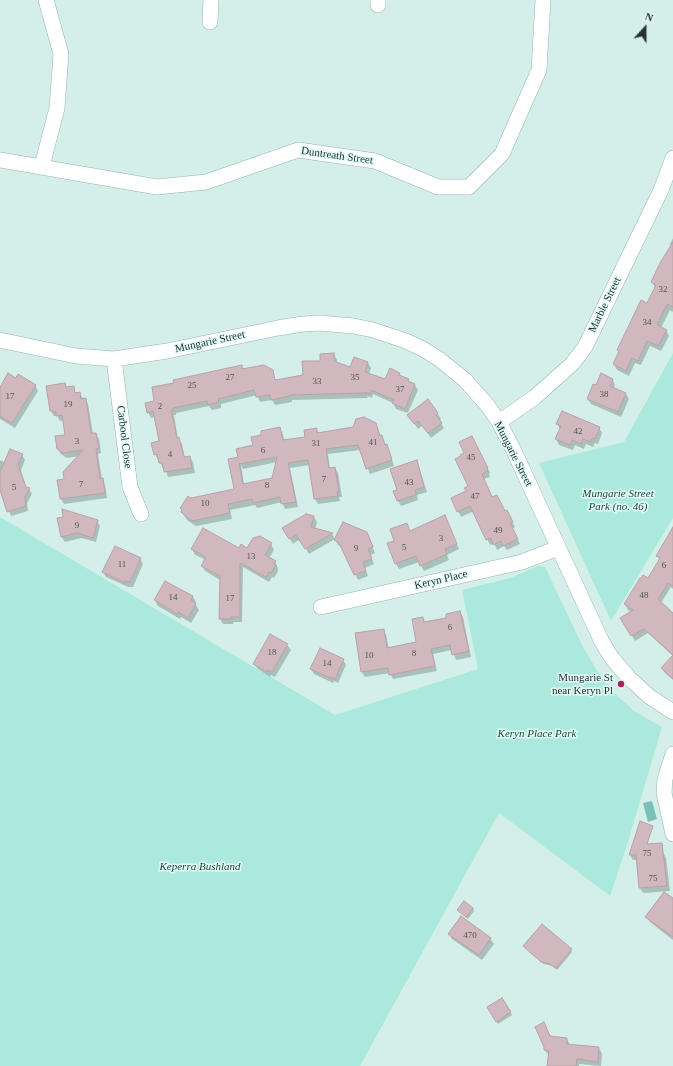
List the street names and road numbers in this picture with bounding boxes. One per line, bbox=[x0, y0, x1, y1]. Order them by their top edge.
street label: Duntreath Street bbox=[300, 144, 374, 168]
street label: Marble Street bbox=[586, 275, 624, 335]
street label: Mungarie Street bbox=[174, 328, 246, 356]
street label: Carbool Close bbox=[114, 405, 134, 469]
street label: Mungarie Street bbox=[491, 419, 535, 489]
street label: Keryn Place bbox=[413, 567, 469, 593]

